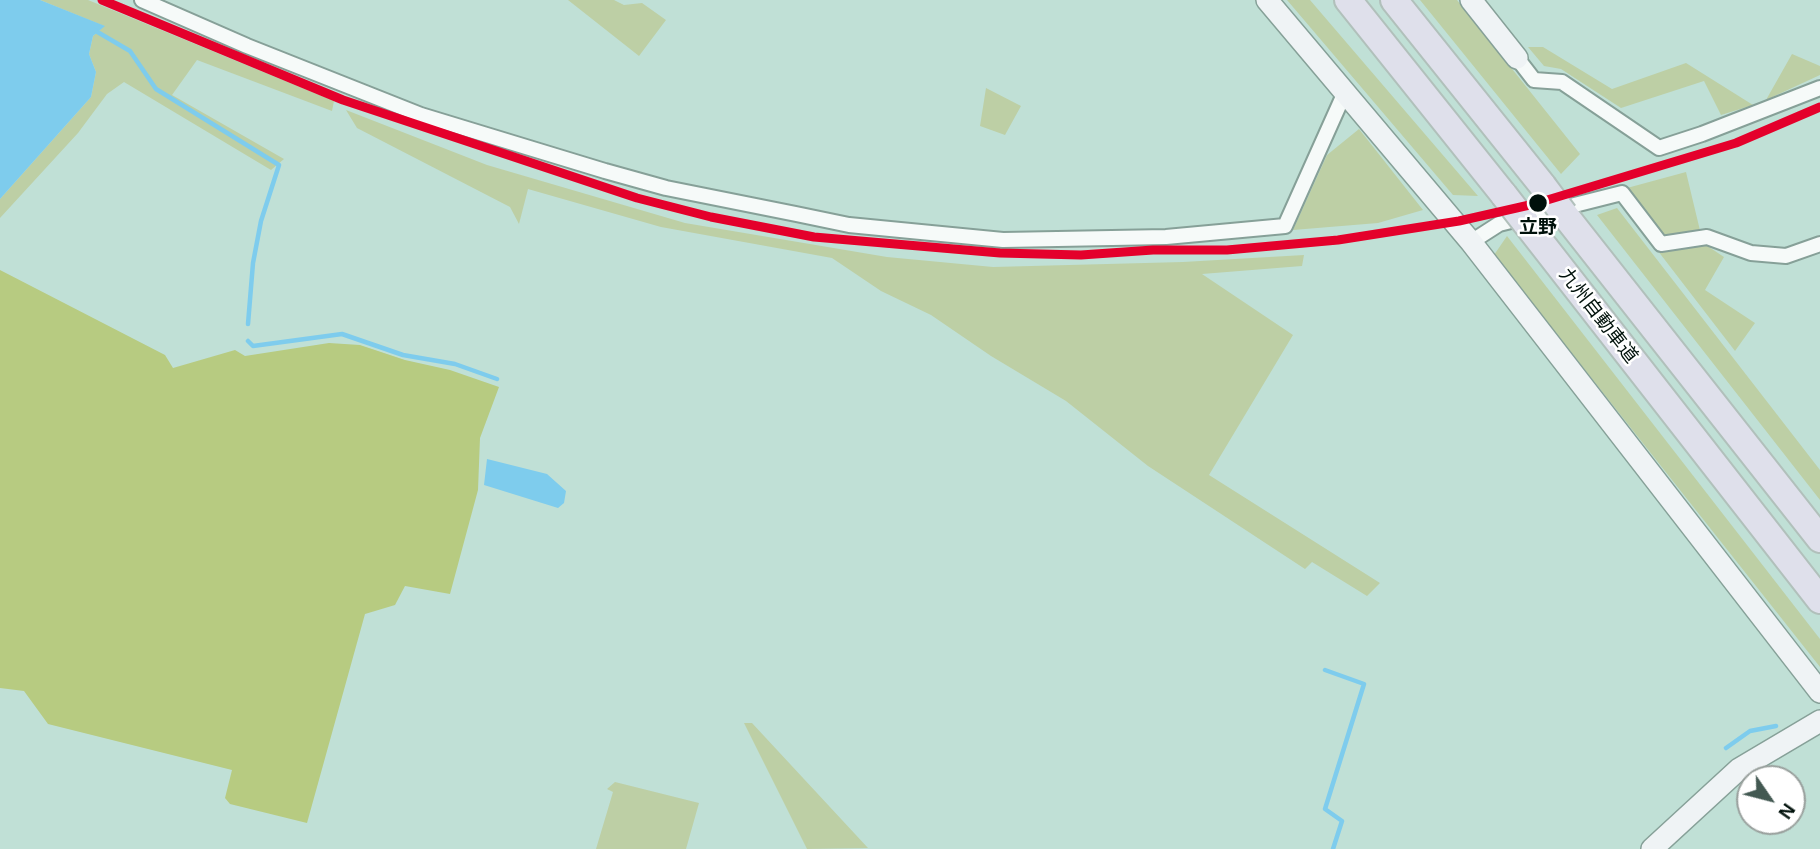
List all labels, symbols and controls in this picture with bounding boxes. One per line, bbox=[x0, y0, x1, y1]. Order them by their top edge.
marker: 立野 bbox=[1527, 192, 1549, 214]
place label: 立野 bbox=[1519, 217, 1557, 239]
street label: 九州自動車道 bbox=[1554, 264, 1642, 368]
north arrow bbox=[1736, 765, 1806, 835]
text: N bbox=[1774, 800, 1800, 823]

